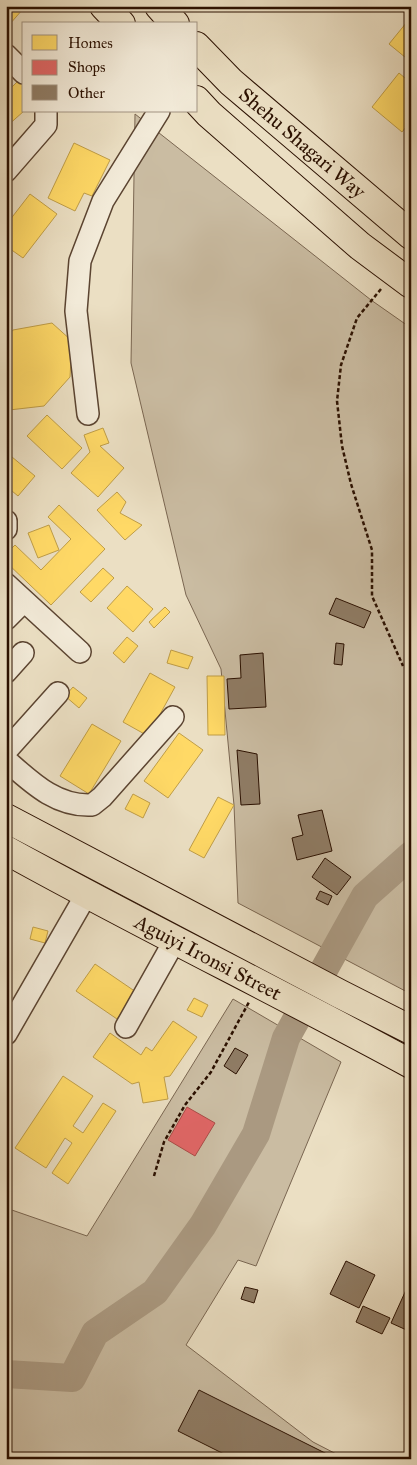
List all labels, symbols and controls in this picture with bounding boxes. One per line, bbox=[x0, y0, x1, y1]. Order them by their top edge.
legend bbox=[22, 22, 198, 112]
text: Homes bbox=[68, 34, 113, 52]
text: Shops bbox=[68, 58, 106, 76]
street label: Shehu Shagari Way bbox=[234, 82, 371, 204]
text: Other bbox=[68, 84, 105, 102]
street label: Aguiyi Ironsi Street bbox=[130, 909, 286, 1005]

